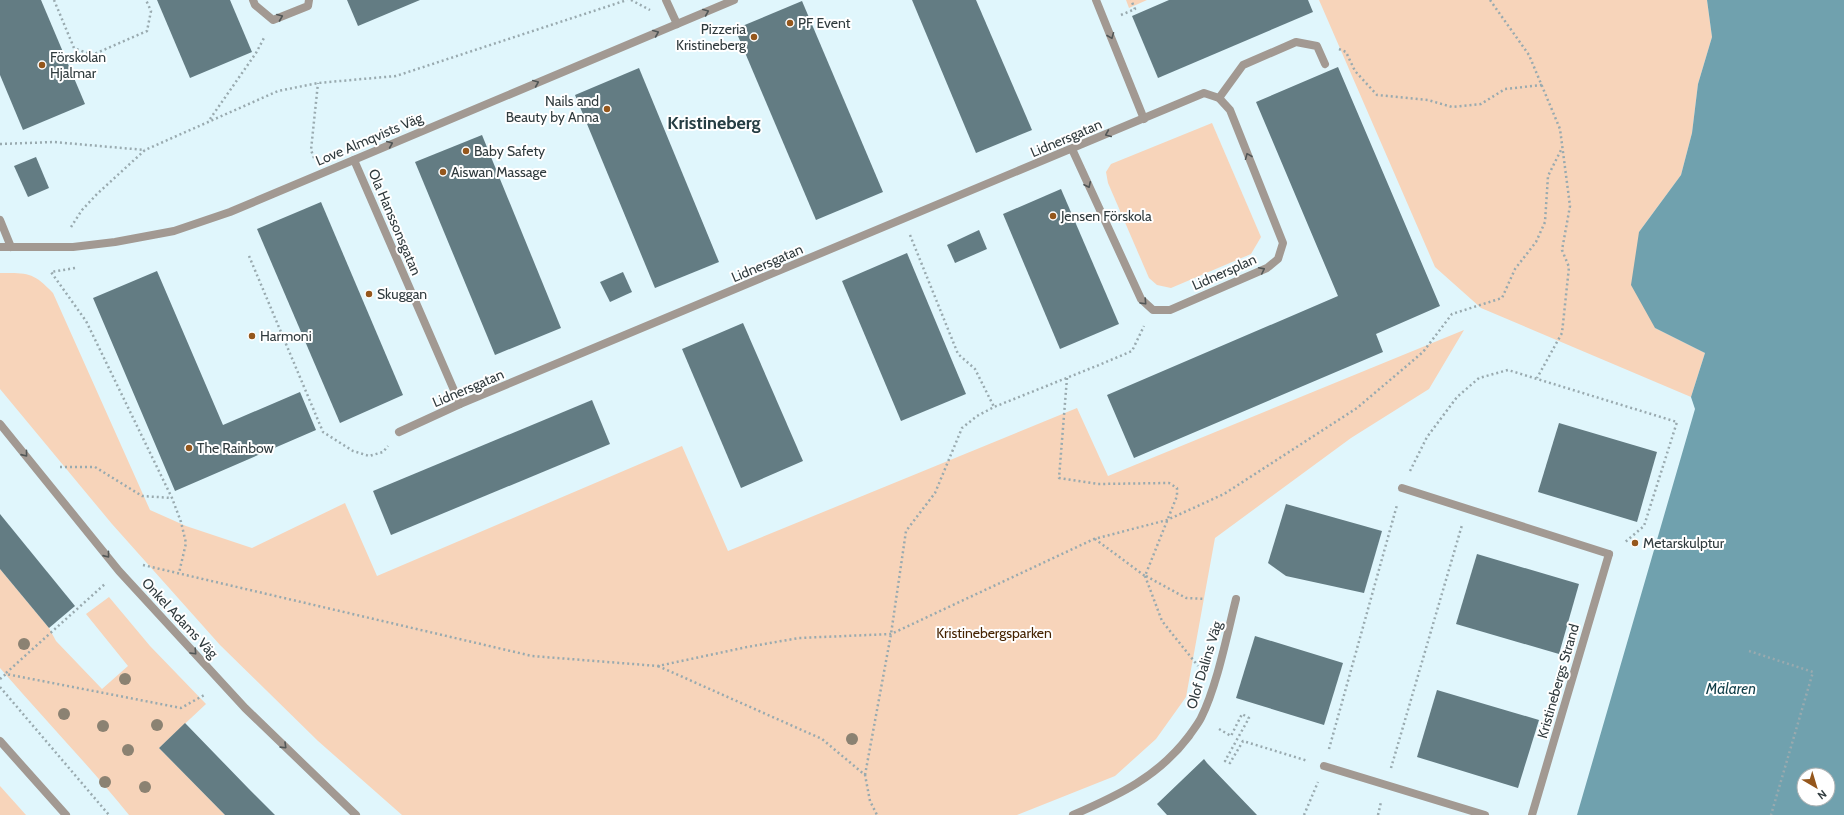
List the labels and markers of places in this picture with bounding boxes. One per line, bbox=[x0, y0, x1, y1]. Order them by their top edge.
place label: PF Event bbox=[798, 14, 851, 32]
marker: PF Event bbox=[785, 18, 795, 28]
place label: Pizzeria Kristineberg bbox=[676, 20, 747, 54]
marker: Pizzeria Kristineberg bbox=[749, 32, 759, 42]
place label: Förskolan Hjalmar bbox=[50, 48, 106, 82]
marker: Förskolan Hjalmar bbox=[37, 60, 47, 70]
place label: Nails and Beauty by Anna bbox=[506, 92, 599, 126]
marker: Nails and Beauty by Anna bbox=[602, 104, 612, 114]
place label: Baby Safety bbox=[474, 142, 545, 160]
marker: Baby Safety bbox=[461, 146, 471, 156]
place label: Aiswan Massage bbox=[451, 163, 547, 181]
marker: Aiswan Massage bbox=[438, 167, 448, 177]
place label: Jensen Förskola bbox=[1060, 207, 1152, 225]
marker: Jensen Förskola bbox=[1048, 211, 1058, 221]
place label: Skuggan bbox=[377, 285, 427, 303]
marker: Skuggan bbox=[364, 289, 374, 299]
place label: Harmoni bbox=[260, 327, 312, 345]
marker: Harmoni bbox=[247, 331, 257, 341]
place label: The Rainbow bbox=[197, 439, 274, 457]
marker: The Rainbow bbox=[184, 443, 194, 453]
place label: Metarskulptur bbox=[1643, 534, 1725, 552]
marker: Metarskulptur bbox=[1630, 538, 1640, 548]

